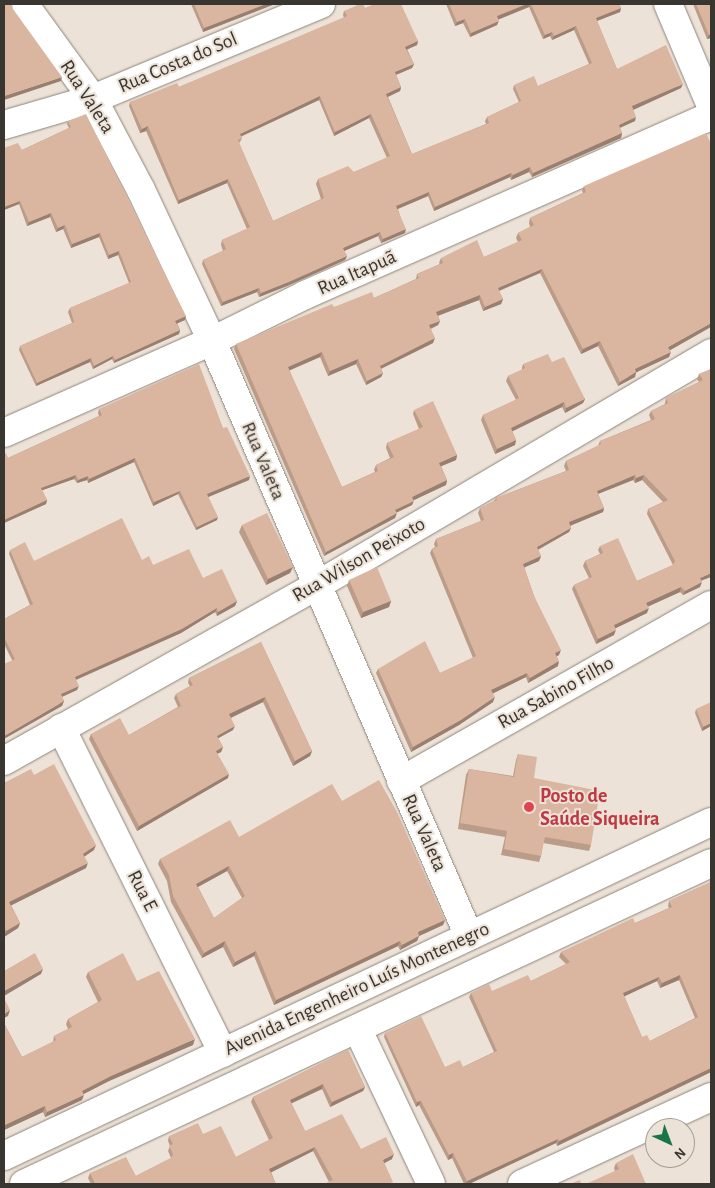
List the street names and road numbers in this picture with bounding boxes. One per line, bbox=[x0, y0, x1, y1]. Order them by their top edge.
street label: Rua Costa do Sol bbox=[115, 27, 241, 99]
street label: Rua Valeta bbox=[54, 56, 120, 138]
street label: Rua Itapuã bbox=[314, 245, 400, 301]
street label: Rua Valeta bbox=[236, 418, 290, 504]
street label: Rua Wilson Peixoto bbox=[288, 512, 430, 608]
street label: Rua Sabino Filho bbox=[494, 651, 618, 735]
street label: Rua Valeta bbox=[396, 790, 452, 876]
street label: Rua E bbox=[122, 866, 162, 916]
street label: Avenida Engenheiro Luís Montenegro bbox=[221, 917, 493, 1061]

